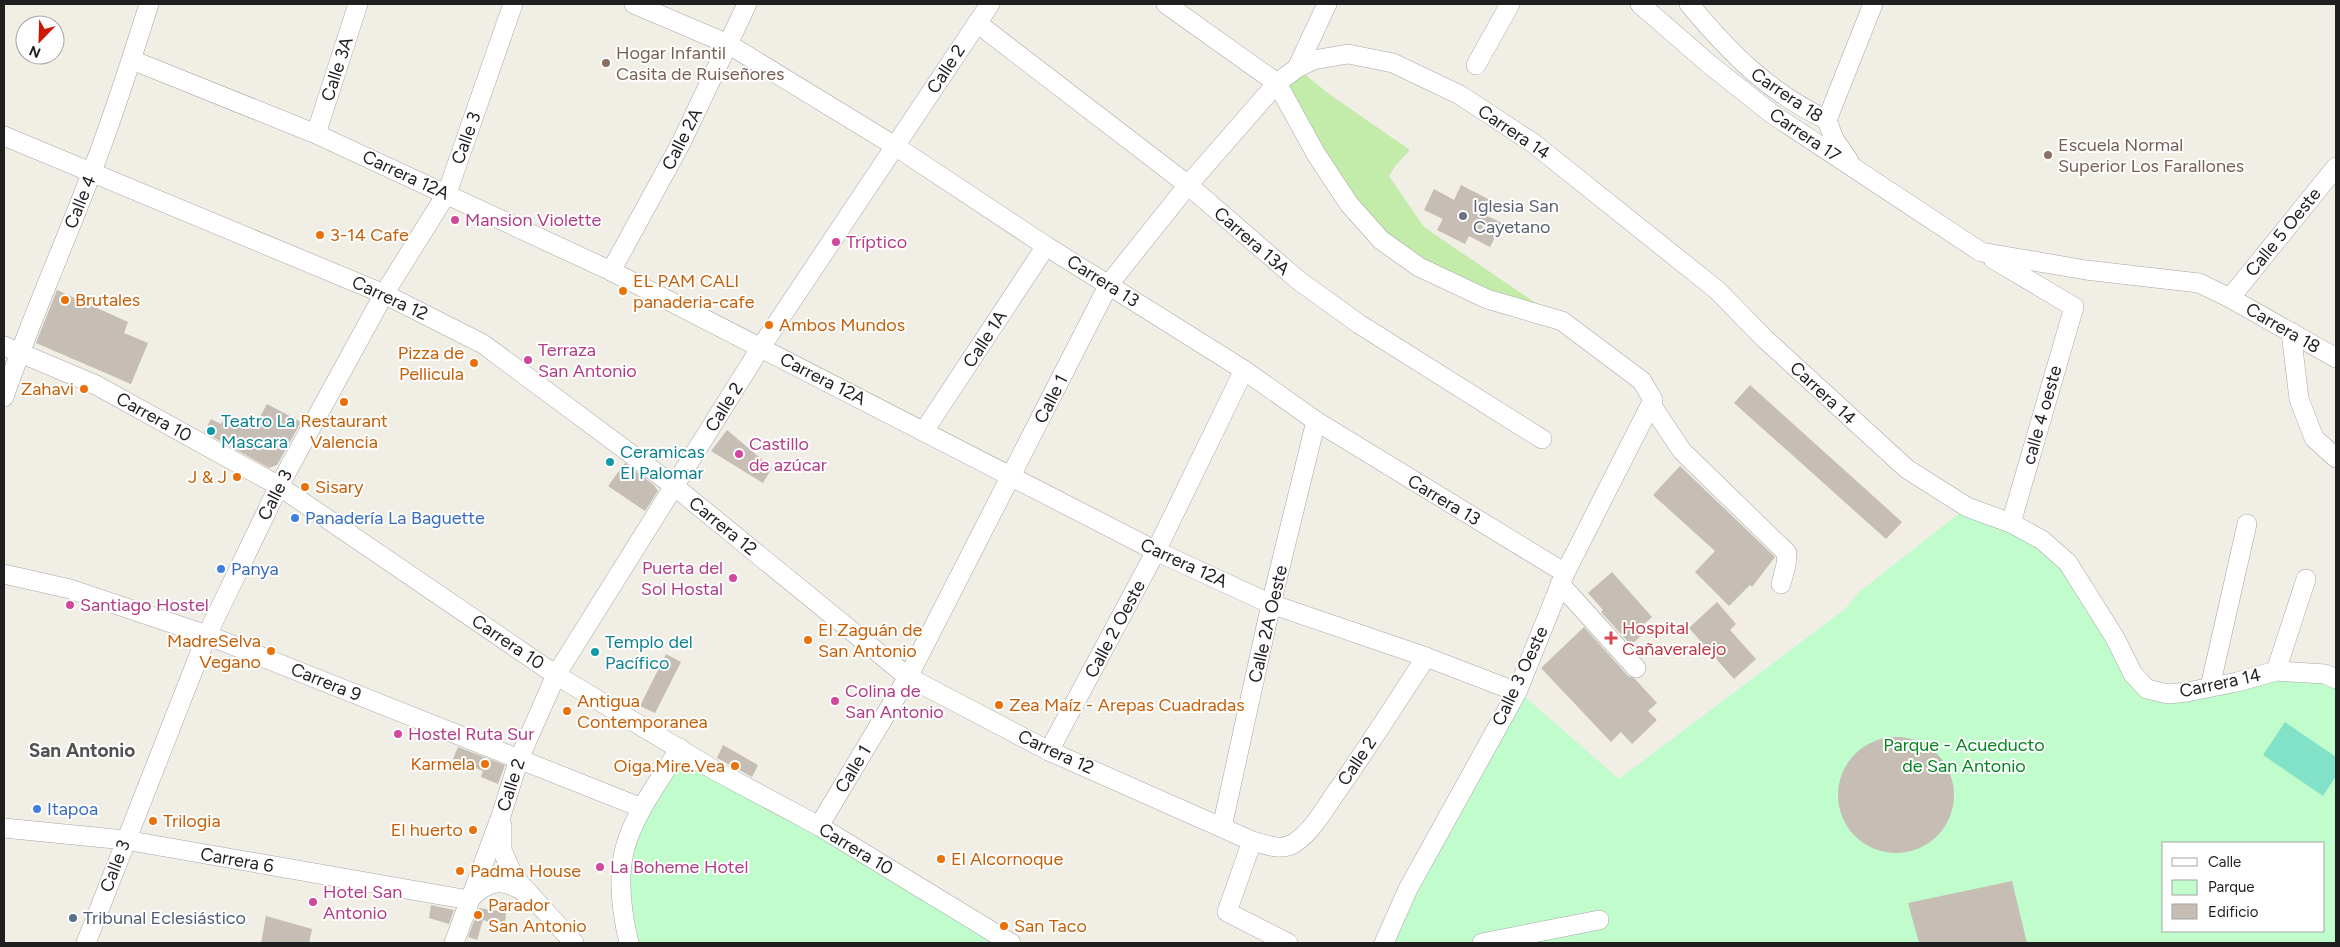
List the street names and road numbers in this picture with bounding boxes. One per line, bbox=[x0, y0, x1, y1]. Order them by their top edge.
street label: Calle 3A bbox=[316, 34, 358, 104]
street label: Calle 2 bbox=[922, 40, 970, 98]
street label: Carrera 18 bbox=[1747, 63, 1827, 127]
street label: Carrera 14 bbox=[1474, 100, 1554, 164]
street label: Carrera 17 bbox=[1765, 103, 1845, 167]
street label: Calle 2A bbox=[657, 104, 707, 174]
street label: Calle 3 bbox=[446, 109, 486, 167]
street label: Carrera 12A bbox=[359, 145, 453, 205]
street label: Calle 4 bbox=[59, 172, 101, 232]
street label: Calle 5 Oeste bbox=[2240, 183, 2326, 281]
street label: Carrera 13A bbox=[1210, 202, 1294, 280]
street label: Carrera 13 bbox=[1063, 250, 1143, 312]
street label: Carrera 12 bbox=[348, 271, 432, 325]
street label: Carrera 18 bbox=[2242, 298, 2324, 358]
street label: Calle 1A bbox=[958, 306, 1012, 372]
street label: Carrera 12A bbox=[776, 348, 870, 410]
street label: Carrera 14 bbox=[1785, 357, 1861, 429]
street label: calle 4 oeste bbox=[2017, 363, 2067, 467]
street label: Calle 1 bbox=[1029, 371, 1073, 427]
street label: Calle 2 bbox=[700, 378, 748, 436]
street label: Carrera 10 bbox=[112, 387, 196, 447]
street label: Calle 3 bbox=[253, 466, 297, 524]
street label: Carrera 13 bbox=[1404, 470, 1484, 530]
street label: Carrera 12 bbox=[684, 492, 762, 560]
street label: Carrera 12A bbox=[1137, 533, 1231, 593]
street label: Calle 2A Oeste bbox=[1244, 563, 1292, 685]
street label: Calle 2 Oeste bbox=[1080, 576, 1150, 682]
street label: Carrera 10 bbox=[468, 610, 548, 674]
street label: Calle 3 Oeste bbox=[1487, 623, 1553, 729]
street label: Carrera 9 bbox=[288, 658, 364, 706]
street label: Carrera 14 bbox=[2177, 664, 2263, 702]
street label: Carrera 12 bbox=[1014, 725, 1098, 779]
street label: Calle 2 bbox=[1333, 732, 1381, 790]
street label: Calle 1 bbox=[830, 741, 876, 797]
street label: Calle 2 bbox=[492, 756, 530, 814]
street label: Carrera 10 bbox=[815, 818, 897, 880]
street label: Calle 3 bbox=[95, 837, 135, 895]
street label: Carrera 6 bbox=[199, 843, 275, 877]

